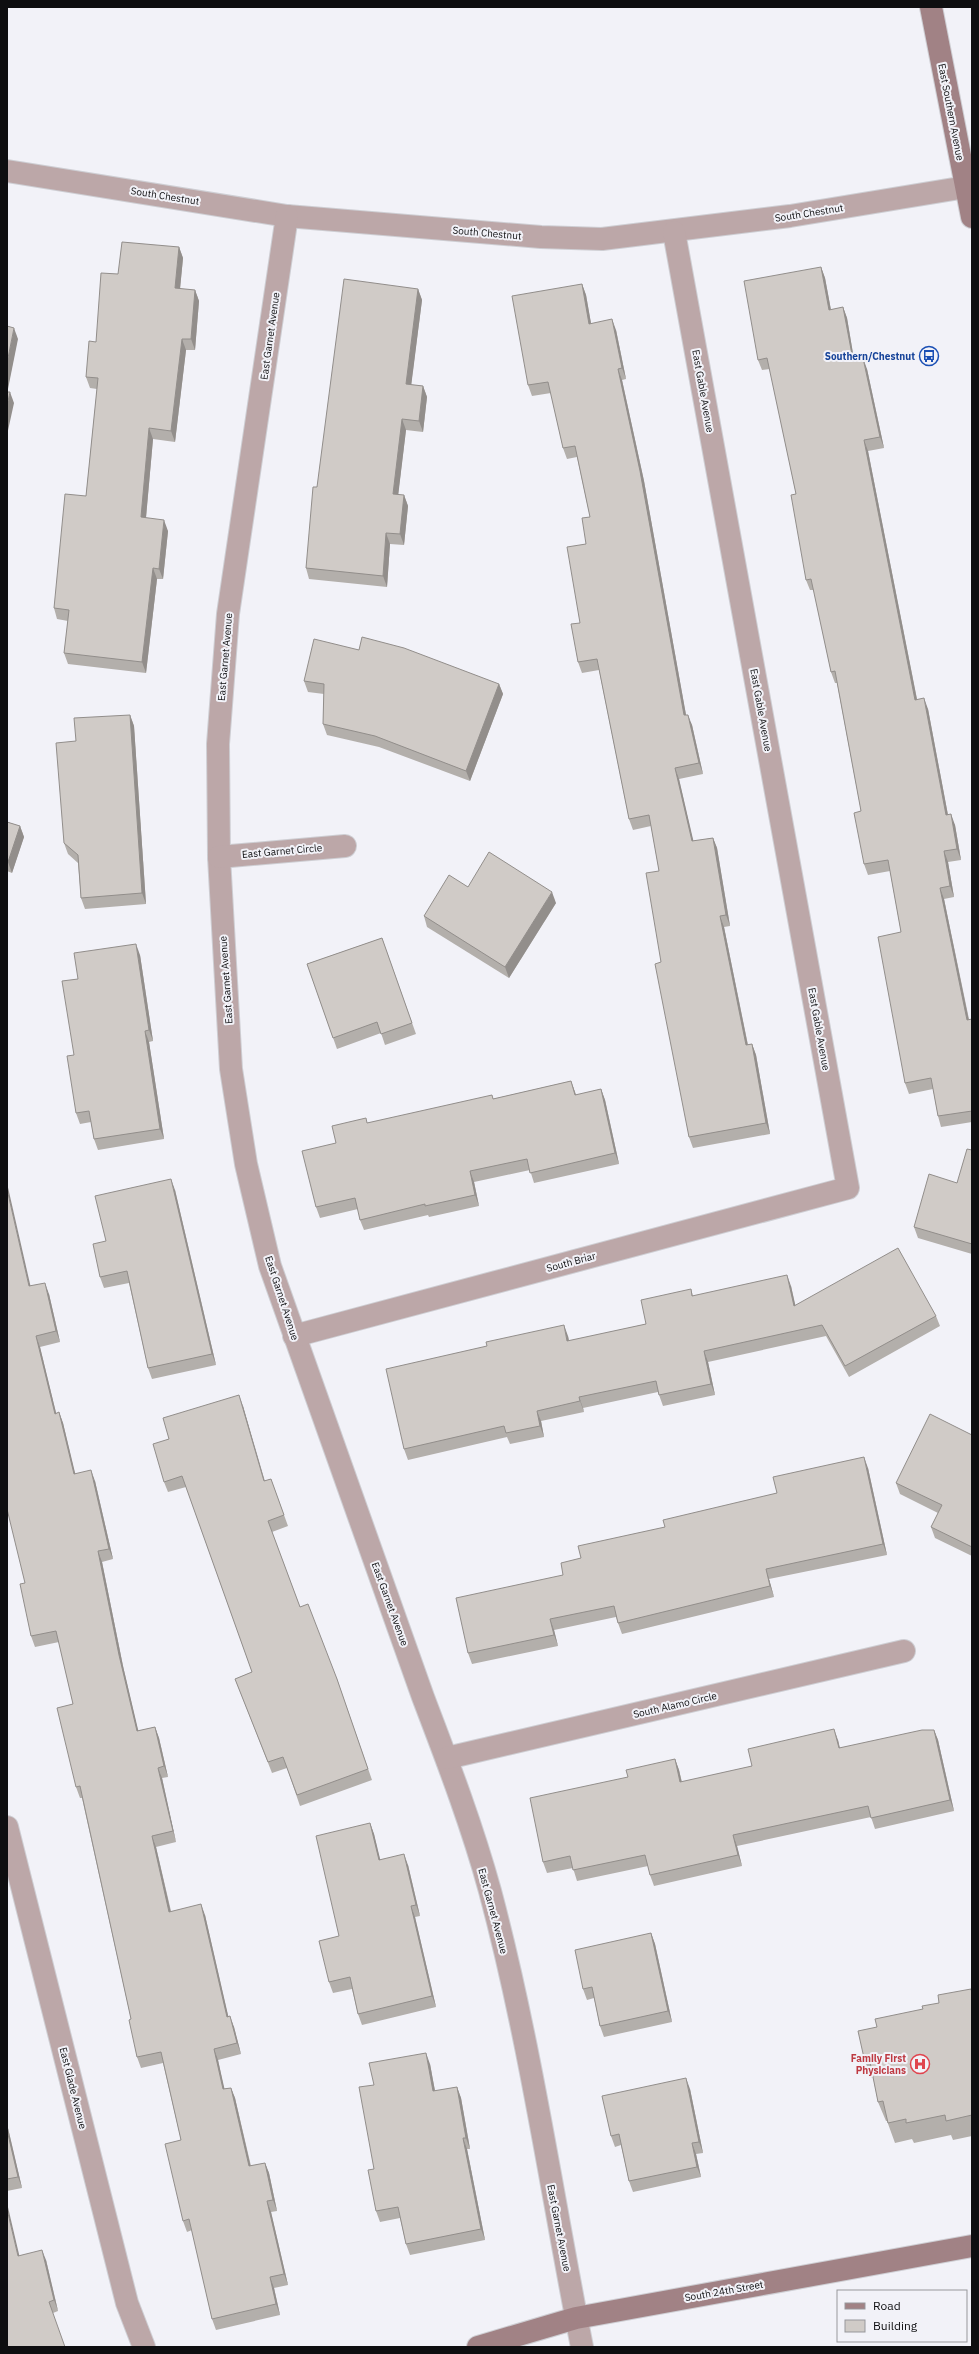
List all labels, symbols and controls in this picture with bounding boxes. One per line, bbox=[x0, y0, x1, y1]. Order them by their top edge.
street label: East Southern Avenue bbox=[935, 62, 967, 162]
street label: South Chestnut bbox=[130, 184, 201, 208]
street label: South Chestnut bbox=[774, 201, 845, 225]
street label: South Chestnut bbox=[452, 224, 523, 243]
street label: East Garnet Avenue bbox=[257, 291, 283, 381]
bus stop icon: Southern/Chestnut bbox=[918, 345, 940, 367]
street label: East Gable Avenue bbox=[689, 349, 717, 434]
place label: Southern/Chestnut bbox=[825, 350, 915, 363]
street label: East Garnet Avenue bbox=[215, 612, 235, 702]
street label: East Gable Avenue bbox=[747, 668, 775, 753]
street label: East Garnet Circle bbox=[241, 841, 323, 861]
street label: East Garnet Avenue bbox=[216, 935, 236, 1024]
street label: East Gable Avenue bbox=[805, 987, 833, 1072]
street label: South Briar bbox=[545, 1249, 597, 1275]
street label: East Garnet Avenue bbox=[262, 1254, 302, 1342]
street label: East Garnet Avenue bbox=[369, 1560, 411, 1648]
street label: South Alamo Circle bbox=[632, 1689, 719, 1721]
street label: East Garnet Avenue bbox=[475, 1867, 511, 1956]
street label: East Glade Avenue bbox=[57, 2046, 90, 2131]
place label: Family First Physicians bbox=[851, 2052, 906, 2077]
hospital icon: Family First Physicians bbox=[909, 2053, 931, 2075]
street label: East Garnet Avenue bbox=[544, 2183, 574, 2273]
street label: South 24th Street bbox=[684, 2278, 765, 2304]
legend bbox=[837, 2290, 967, 2342]
text: Road bbox=[873, 2298, 901, 2313]
text: Building bbox=[873, 2318, 918, 2333]

